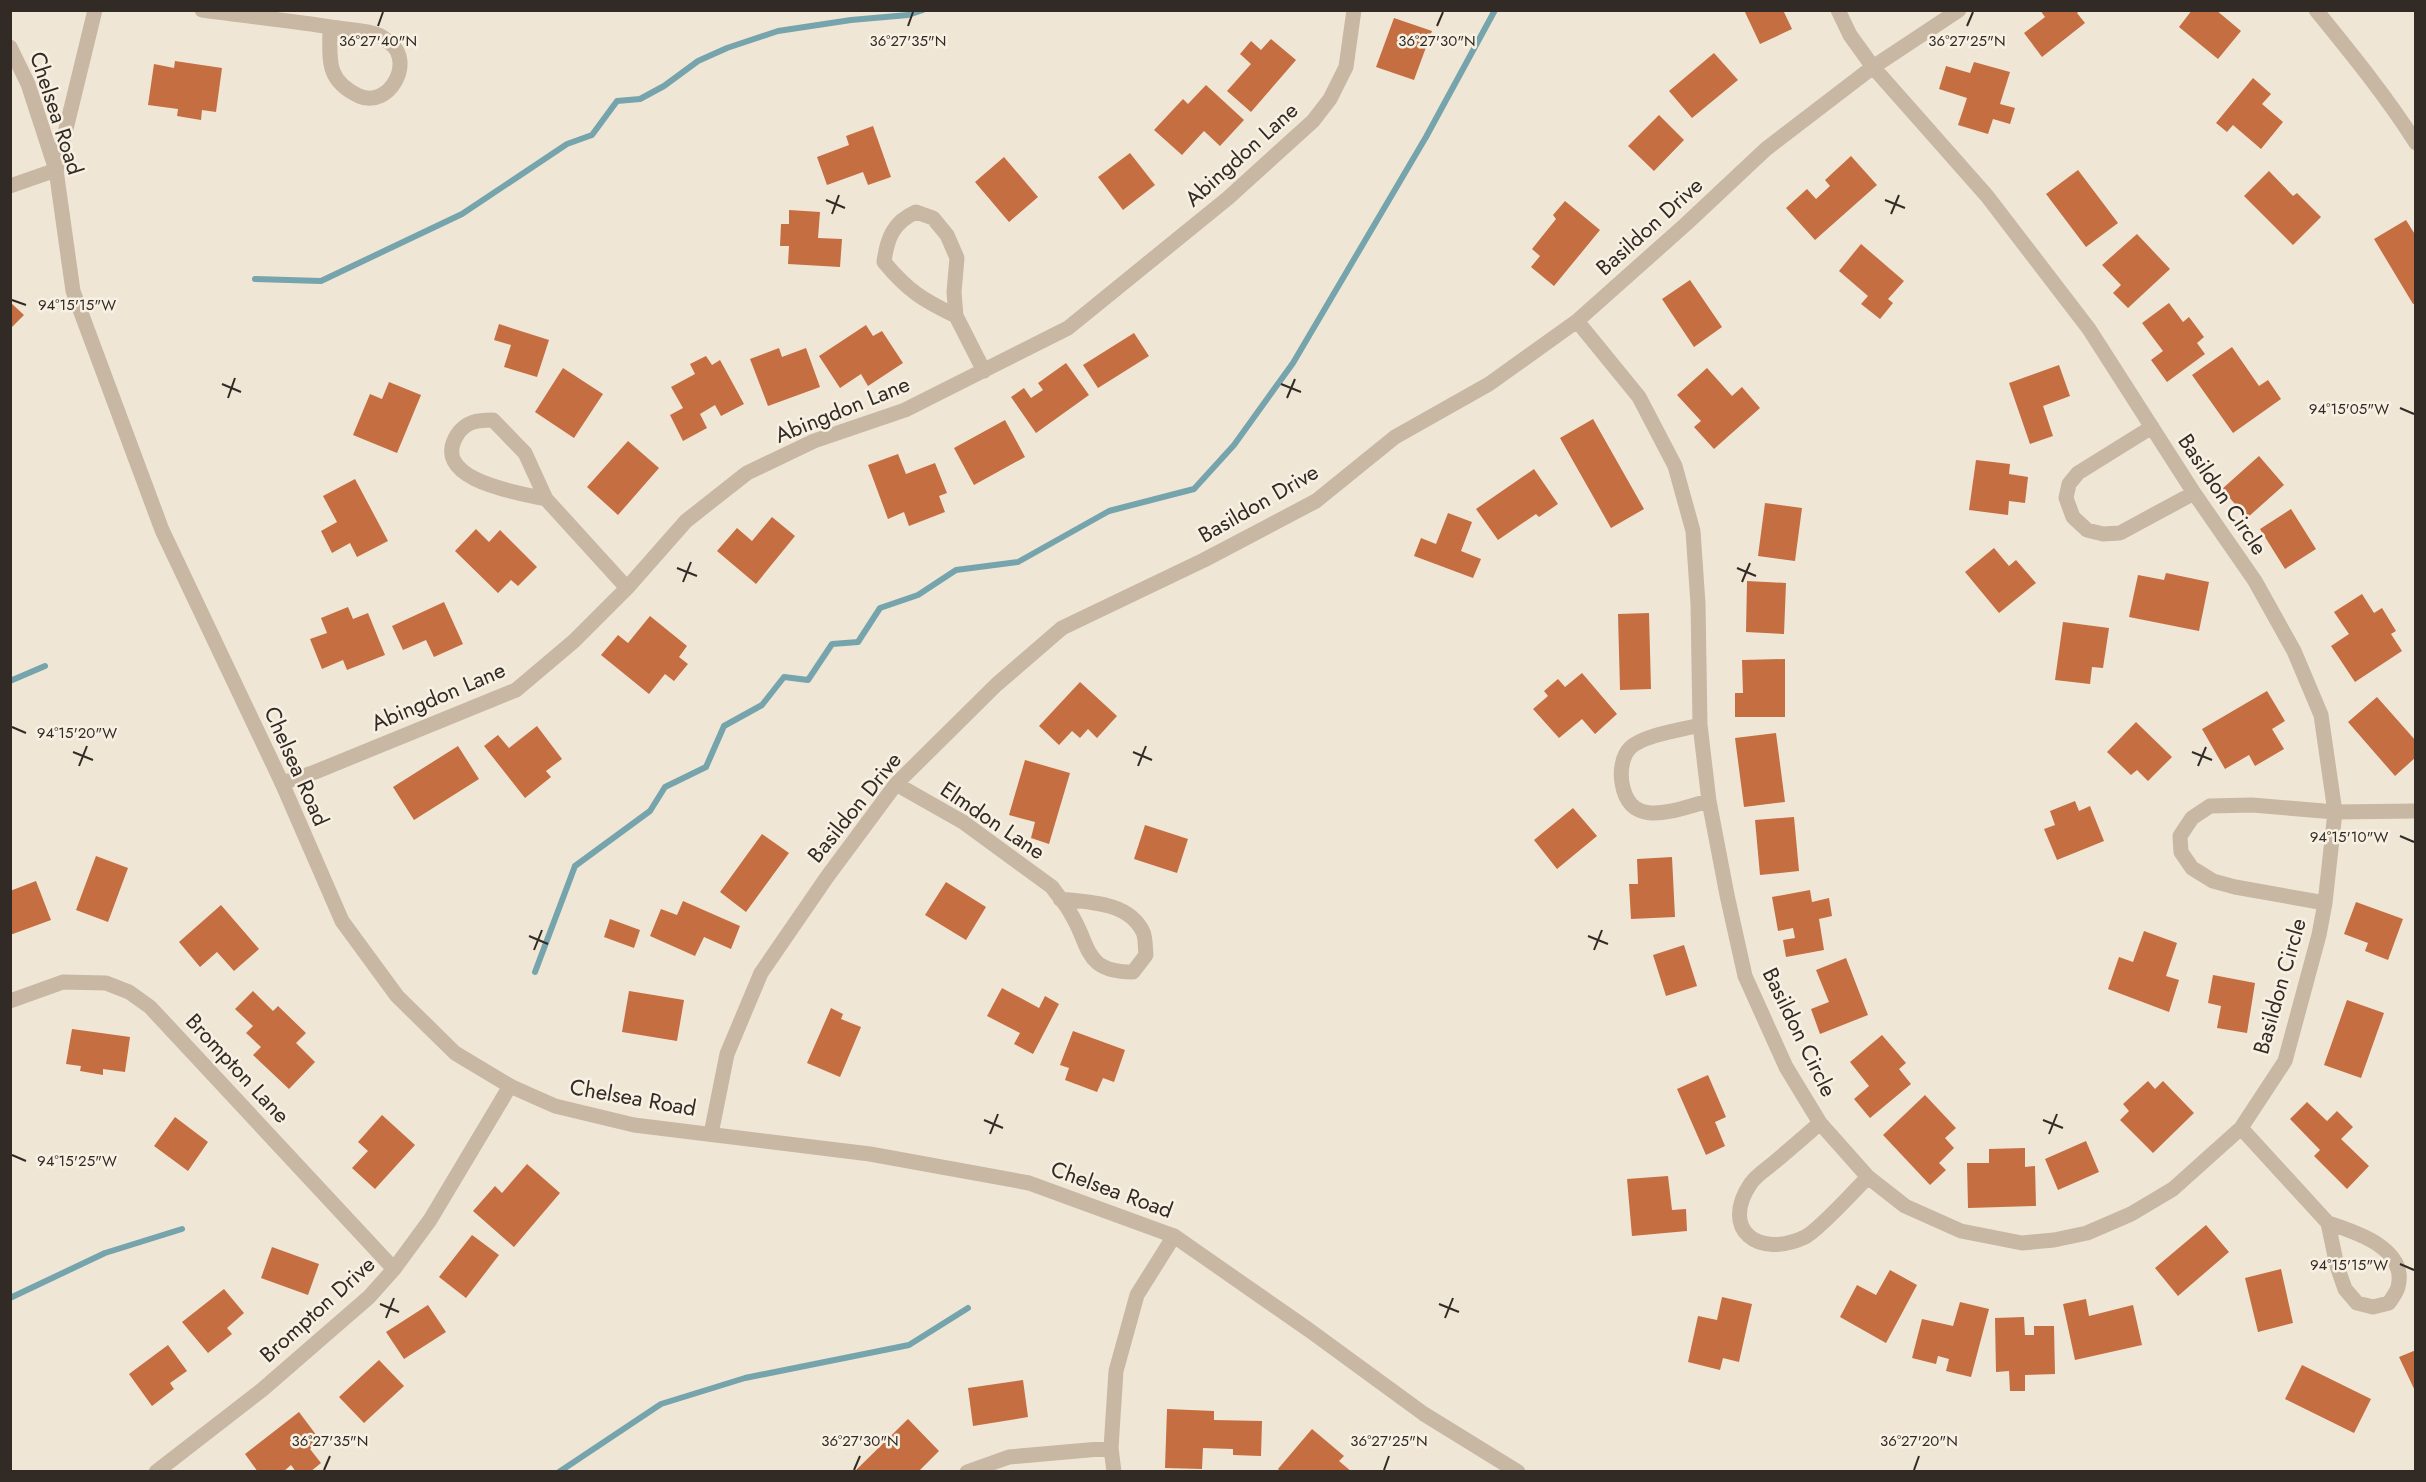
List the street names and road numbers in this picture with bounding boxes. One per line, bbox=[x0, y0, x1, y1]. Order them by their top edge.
street label: Chelsea Road bbox=[22, 47, 92, 179]
street label: Abingdon Lane bbox=[1177, 94, 1305, 214]
street label: Basildon Drive bbox=[1588, 169, 1710, 283]
street label: Abingdon Lane bbox=[770, 367, 914, 451]
street label: Basildon Circle bbox=[2171, 427, 2275, 561]
street label: Basildon Drive bbox=[1192, 456, 1324, 550]
street label: Abingdon Lane bbox=[366, 653, 510, 739]
street label: Chelsea Road bbox=[256, 701, 338, 831]
street label: Basildon Drive bbox=[799, 745, 909, 869]
street label: Elmdon Lane bbox=[934, 773, 1052, 867]
street label: Basildon Circle bbox=[2244, 914, 2314, 1058]
street label: Basildon Circle bbox=[1755, 962, 1845, 1102]
street label: Brompton Lane bbox=[179, 1006, 297, 1130]
street label: Chelsea Road bbox=[567, 1070, 699, 1124]
street label: Chelsea Road bbox=[1046, 1152, 1178, 1226]
street label: Brompton Drive bbox=[252, 1248, 382, 1370]

